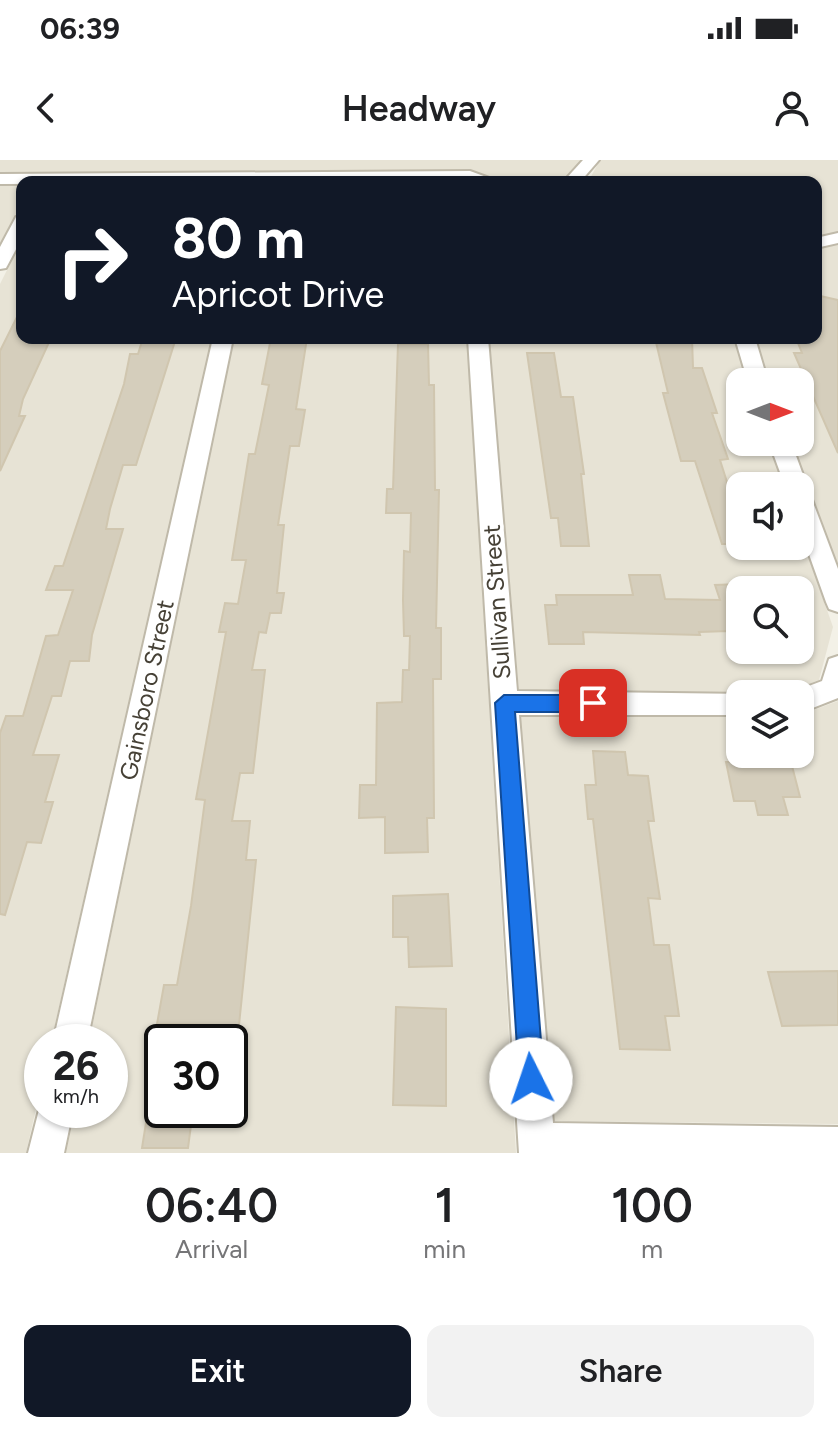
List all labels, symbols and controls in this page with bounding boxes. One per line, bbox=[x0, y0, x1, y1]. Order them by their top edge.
text: 06:39 bbox=[40, 10, 120, 47]
icon: back bbox=[24, 86, 68, 130]
icon: person bbox=[770, 86, 814, 130]
text: Headway bbox=[342, 87, 496, 130]
text: 80 m bbox=[172, 205, 305, 272]
icon: right bbox=[40, 208, 144, 312]
text: Apricot Drive bbox=[172, 273, 384, 316]
north arrow bbox=[726, 368, 814, 456]
map controls bbox=[726, 368, 814, 768]
button: sound bbox=[726, 472, 814, 560]
street label: Sullivan Street bbox=[477, 524, 516, 680]
button: search bbox=[726, 576, 814, 664]
street label: Gainsboro Street bbox=[113, 597, 180, 783]
pin bbox=[559, 669, 627, 737]
button: layers bbox=[726, 680, 814, 768]
icon: arrive bbox=[571, 681, 615, 725]
speed limit sign: 30 bbox=[144, 1024, 248, 1128]
position arrow bbox=[489, 1037, 573, 1121]
text: 26 bbox=[53, 1042, 99, 1090]
text: km/h bbox=[53, 1084, 99, 1108]
text: 06:40 bbox=[145, 1176, 278, 1234]
text: 1 bbox=[434, 1176, 455, 1234]
text: 100 bbox=[611, 1176, 693, 1234]
text: Arrival bbox=[175, 1233, 248, 1265]
text: min bbox=[423, 1233, 466, 1265]
text: m bbox=[641, 1233, 663, 1265]
button: Exit bbox=[24, 1325, 411, 1417]
button: Share bbox=[427, 1325, 814, 1417]

